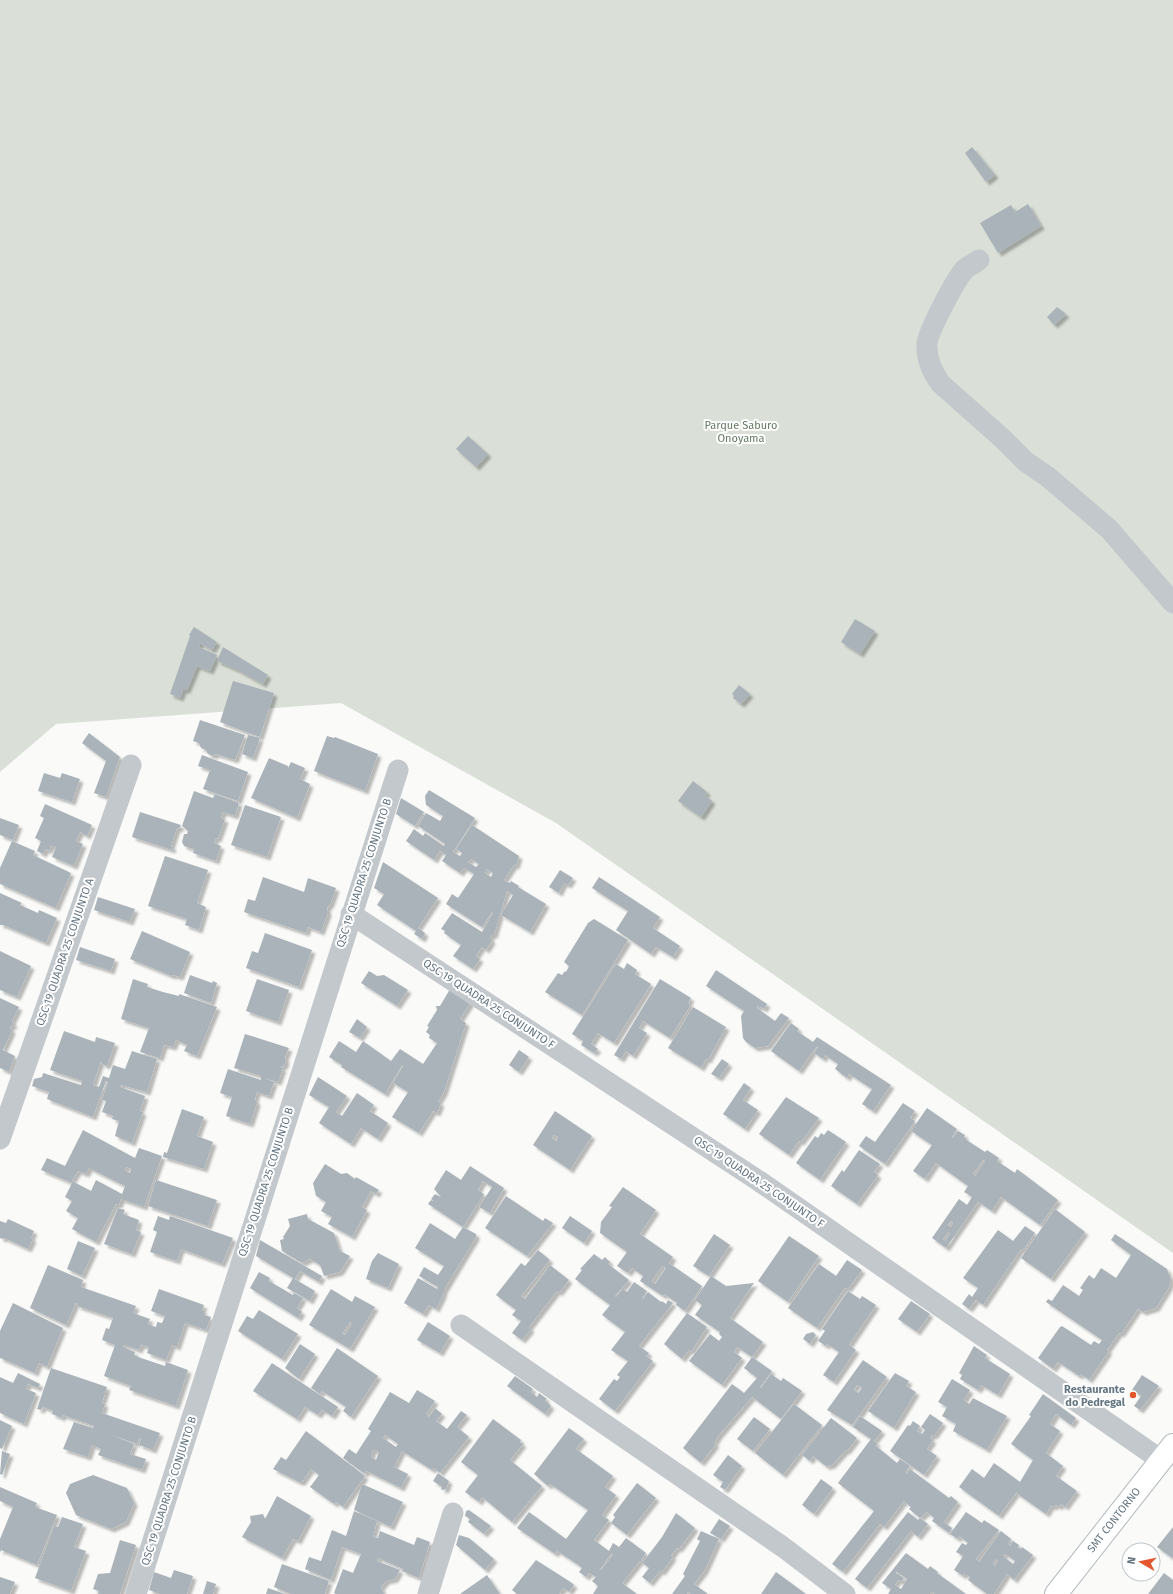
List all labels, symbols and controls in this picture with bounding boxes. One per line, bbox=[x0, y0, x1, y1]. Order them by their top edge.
park label: Parque Saburo Onoyama bbox=[705, 419, 777, 445]
street label: QSC 19 QUADRA 25 CONJUNTO B bbox=[334, 797, 394, 949]
street label: QSC 19 QUADRA 25 CONJUNTO A bbox=[34, 876, 97, 1028]
street label: QSC 19 QUADRA 25 CONJUNTO F bbox=[421, 956, 558, 1052]
street label: QSC 19 QUADRA 25 CONJUNTO B bbox=[236, 1106, 296, 1258]
street label: QSC 19 QUADRA 25 CONJUNTO F bbox=[691, 1133, 827, 1231]
place label: Restaurante do Pedregal bbox=[1064, 1383, 1126, 1409]
marker: Restaurante do Pedregal bbox=[1128, 1390, 1138, 1400]
street label: QSC 19 QUADRA 25 CONJUNTO B bbox=[139, 1415, 199, 1567]
street label: SMT CONTORNO bbox=[1085, 1485, 1143, 1555]
north arrow bbox=[1121, 1542, 1161, 1582]
text: N bbox=[1125, 1556, 1139, 1565]

